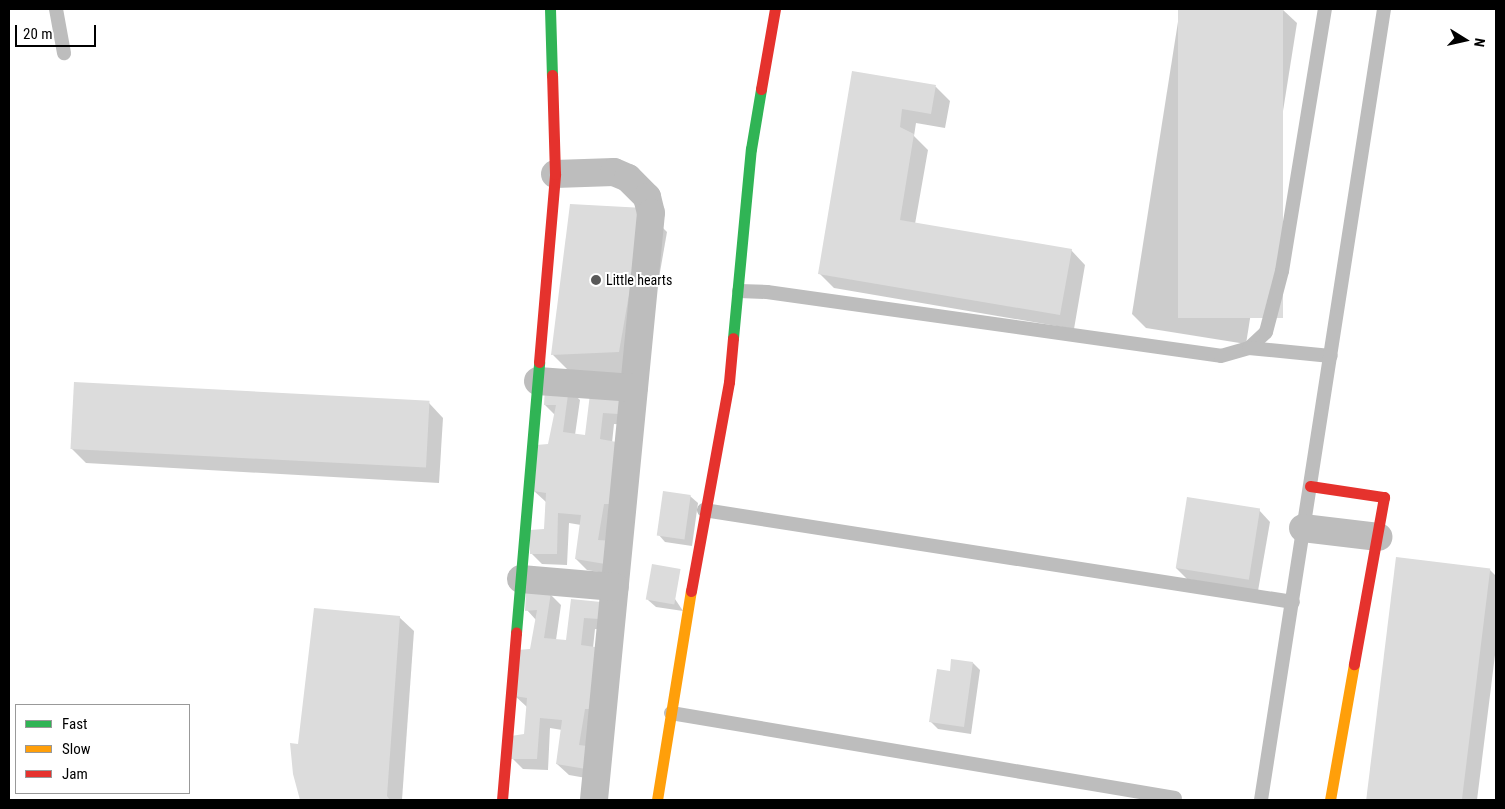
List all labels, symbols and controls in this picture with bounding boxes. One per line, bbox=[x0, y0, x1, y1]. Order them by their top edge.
scale bar bbox=[18, 15, 99, 47]
north arrow bbox=[1440, 15, 1490, 65]
text: 20 m bbox=[23, 25, 53, 43]
text: N bbox=[1471, 37, 1488, 48]
place label: Little hearts bbox=[606, 272, 672, 288]
marker: Little hearts bbox=[590, 274, 602, 286]
legend bbox=[15, 704, 190, 794]
text: Fast bbox=[62, 715, 87, 733]
text: Slow bbox=[62, 740, 91, 758]
text: Jam bbox=[62, 765, 88, 783]

